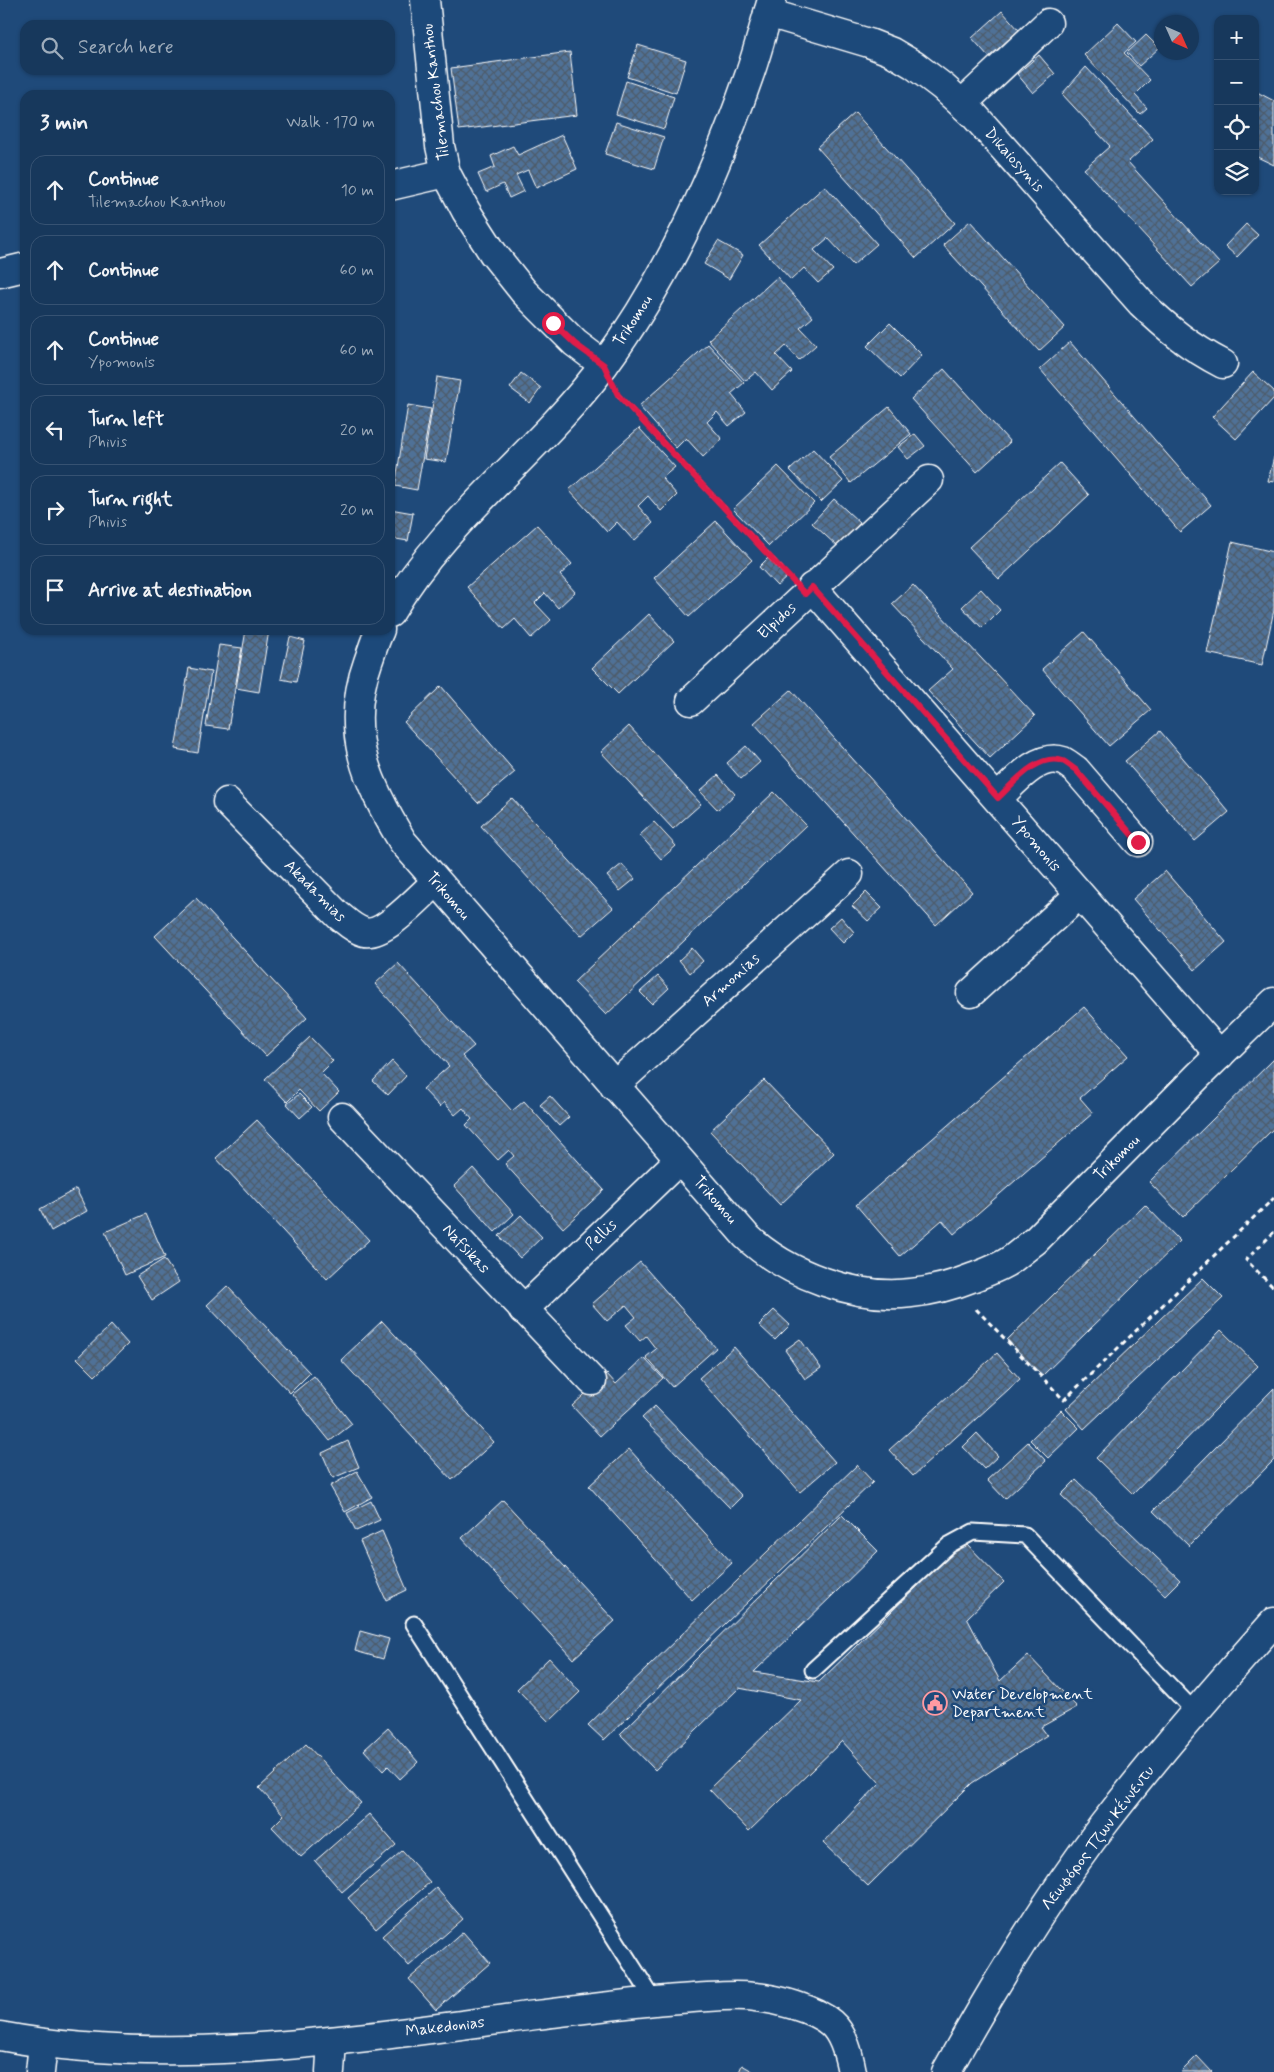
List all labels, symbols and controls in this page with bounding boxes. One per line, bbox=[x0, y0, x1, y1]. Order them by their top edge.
north arrow bbox=[1154, 15, 1199, 60]
map controls bbox=[1214, 15, 1259, 195]
button: + bbox=[1214, 15, 1259, 60]
search box bbox=[20, 20, 395, 75]
street label: Tilemachou Kanthou bbox=[417, 22, 455, 162]
icon: search bbox=[38, 34, 66, 62]
text: Search here bbox=[78, 35, 174, 60]
button: − bbox=[1214, 60, 1259, 105]
button: locate bbox=[1214, 105, 1259, 150]
text: 3 min bbox=[40, 109, 88, 137]
text: Walk · 170 m bbox=[286, 112, 375, 133]
street label: Dikaiosynis bbox=[979, 123, 1049, 197]
button: layers bbox=[1214, 150, 1259, 195]
text: Continue bbox=[88, 167, 159, 192]
icon: ahead bbox=[41, 176, 69, 204]
text: 10 m bbox=[341, 180, 374, 201]
text: Tilemachou Kanthou bbox=[88, 192, 226, 213]
icon: ahead bbox=[41, 256, 69, 284]
text: Continue bbox=[88, 258, 159, 283]
text: 60 m bbox=[340, 260, 374, 281]
street label: Trikomou bbox=[609, 291, 657, 351]
route start bbox=[542, 312, 565, 335]
text: Continue bbox=[88, 327, 159, 352]
icon: ahead bbox=[41, 336, 69, 364]
text: 60 m bbox=[340, 340, 374, 361]
text: Ypomonis bbox=[88, 352, 155, 373]
text: Turn left bbox=[88, 407, 164, 432]
icon: left bbox=[41, 416, 69, 444]
text: 20 m bbox=[340, 420, 374, 441]
text: Phivis bbox=[88, 432, 127, 453]
text: Turn right bbox=[88, 487, 172, 512]
icon: right bbox=[41, 496, 69, 524]
text: 20 m bbox=[340, 500, 374, 521]
text: Phivis bbox=[88, 512, 127, 533]
icon: arrive bbox=[41, 576, 69, 604]
text: Arrive at destination bbox=[88, 578, 252, 603]
street label: Elpidos bbox=[753, 598, 801, 644]
street label: Ypomonis bbox=[1006, 812, 1066, 876]
route end bbox=[1127, 831, 1150, 854]
street label: Akadamias bbox=[279, 855, 351, 927]
street label: Trikomou bbox=[421, 867, 475, 925]
street label: Armonias bbox=[697, 948, 765, 1012]
street label: Trikomou bbox=[1089, 1130, 1145, 1186]
street label: Trikomou bbox=[688, 1171, 742, 1229]
street label: Pellis bbox=[581, 1215, 621, 1255]
street label: Nafsikas bbox=[438, 1220, 494, 1278]
place label: Water Development Department bbox=[952, 1684, 1094, 1723]
public building icon: Water Development Department bbox=[922, 1690, 948, 1716]
street label: Λεωφόρος Τζων Κέννεντυ bbox=[1036, 1761, 1159, 1915]
street label: Makedonias bbox=[404, 2012, 486, 2042]

